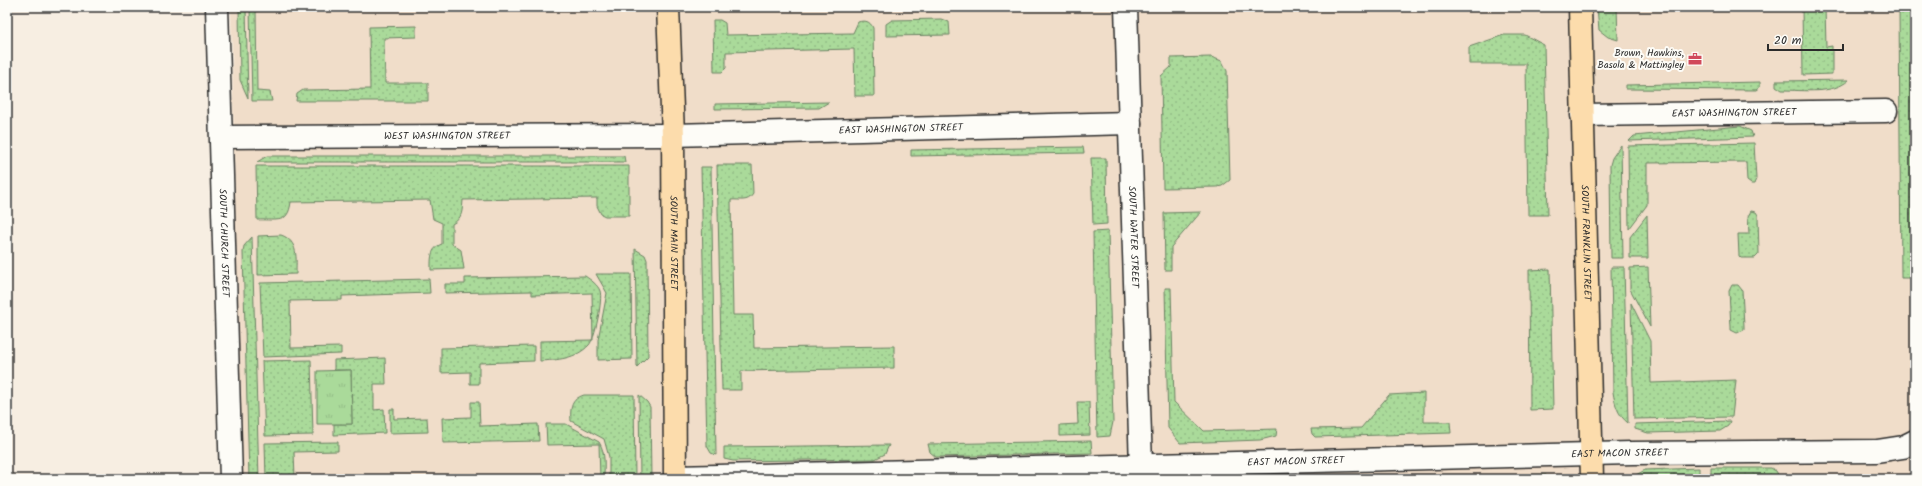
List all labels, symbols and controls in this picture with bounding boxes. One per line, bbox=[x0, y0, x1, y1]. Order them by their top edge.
scale bar bbox=[1768, 26, 1843, 52]
text: 20 m bbox=[1774, 31, 1802, 50]
place label: Brown, Hawkins, Basola & Mattingley bbox=[1598, 45, 1684, 73]
office icon: Brown, Hawkins, Basola & Mattingley bbox=[1687, 51, 1703, 67]
street label: EAST WASHINGTON STREET bbox=[1672, 104, 1798, 122]
street label: EAST WASHINGTON STREET bbox=[838, 119, 965, 139]
street label: WEST WASHINGTON STREET bbox=[384, 128, 512, 144]
street label: SOUTH FRANKLIN STREET bbox=[1577, 185, 1596, 303]
street label: SOUTH WATER STREET bbox=[1124, 186, 1143, 290]
street label: SOUTH CHURCH STREET bbox=[214, 189, 234, 299]
street label: SOUTH MAIN STREET bbox=[665, 195, 682, 292]
street label: EAST MACON STREET bbox=[1571, 445, 1670, 463]
street label: EAST MACON STREET bbox=[1247, 452, 1346, 471]

